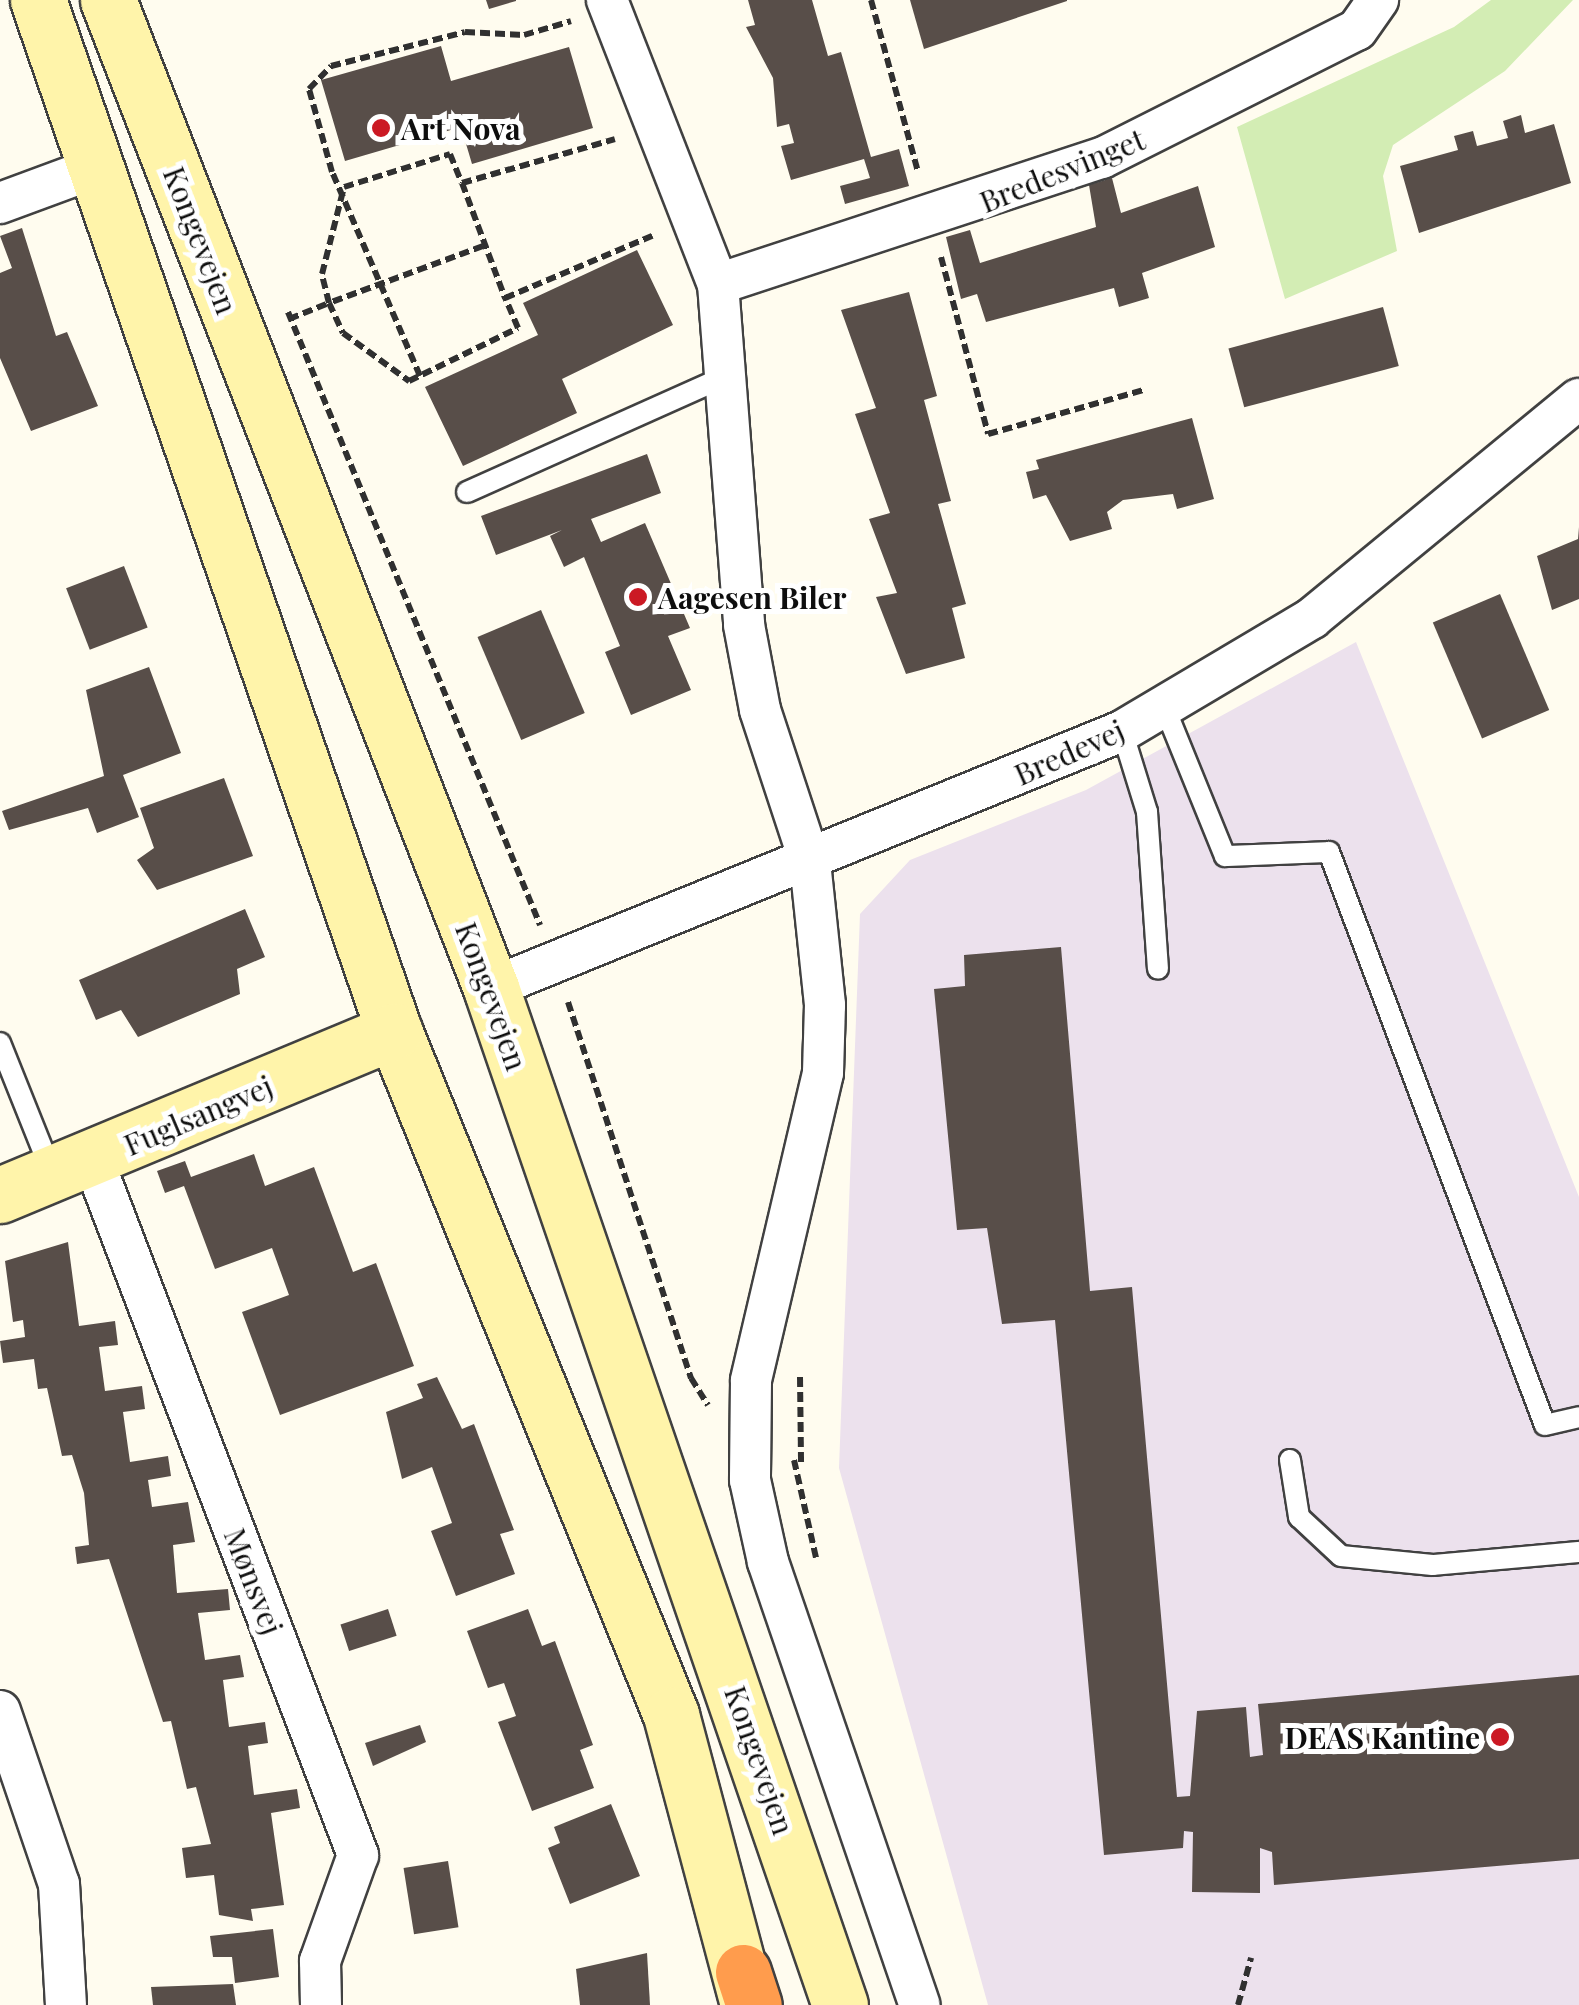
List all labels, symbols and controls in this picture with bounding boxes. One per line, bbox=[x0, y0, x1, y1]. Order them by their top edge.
place label: Art Nova bbox=[401, 110, 521, 146]
marker: Art Nova bbox=[370, 117, 392, 139]
street label: Bredesvinget bbox=[974, 121, 1150, 219]
street label: Kongevejen bbox=[156, 161, 246, 319]
place label: Aagesen Biler bbox=[658, 579, 847, 615]
marker: Aagesen Biler bbox=[627, 586, 649, 608]
street label: Bredevej bbox=[1008, 712, 1130, 792]
street label: Kongevejen bbox=[449, 917, 535, 1075]
street label: Fuglsangvej bbox=[118, 1068, 278, 1162]
street label: Mønsvej bbox=[217, 1523, 291, 1639]
street label: Kongevejen bbox=[718, 1681, 802, 1839]
place label: DEAS Kantine bbox=[1285, 1719, 1480, 1755]
marker: DEAS Kantine bbox=[1489, 1726, 1511, 1748]

